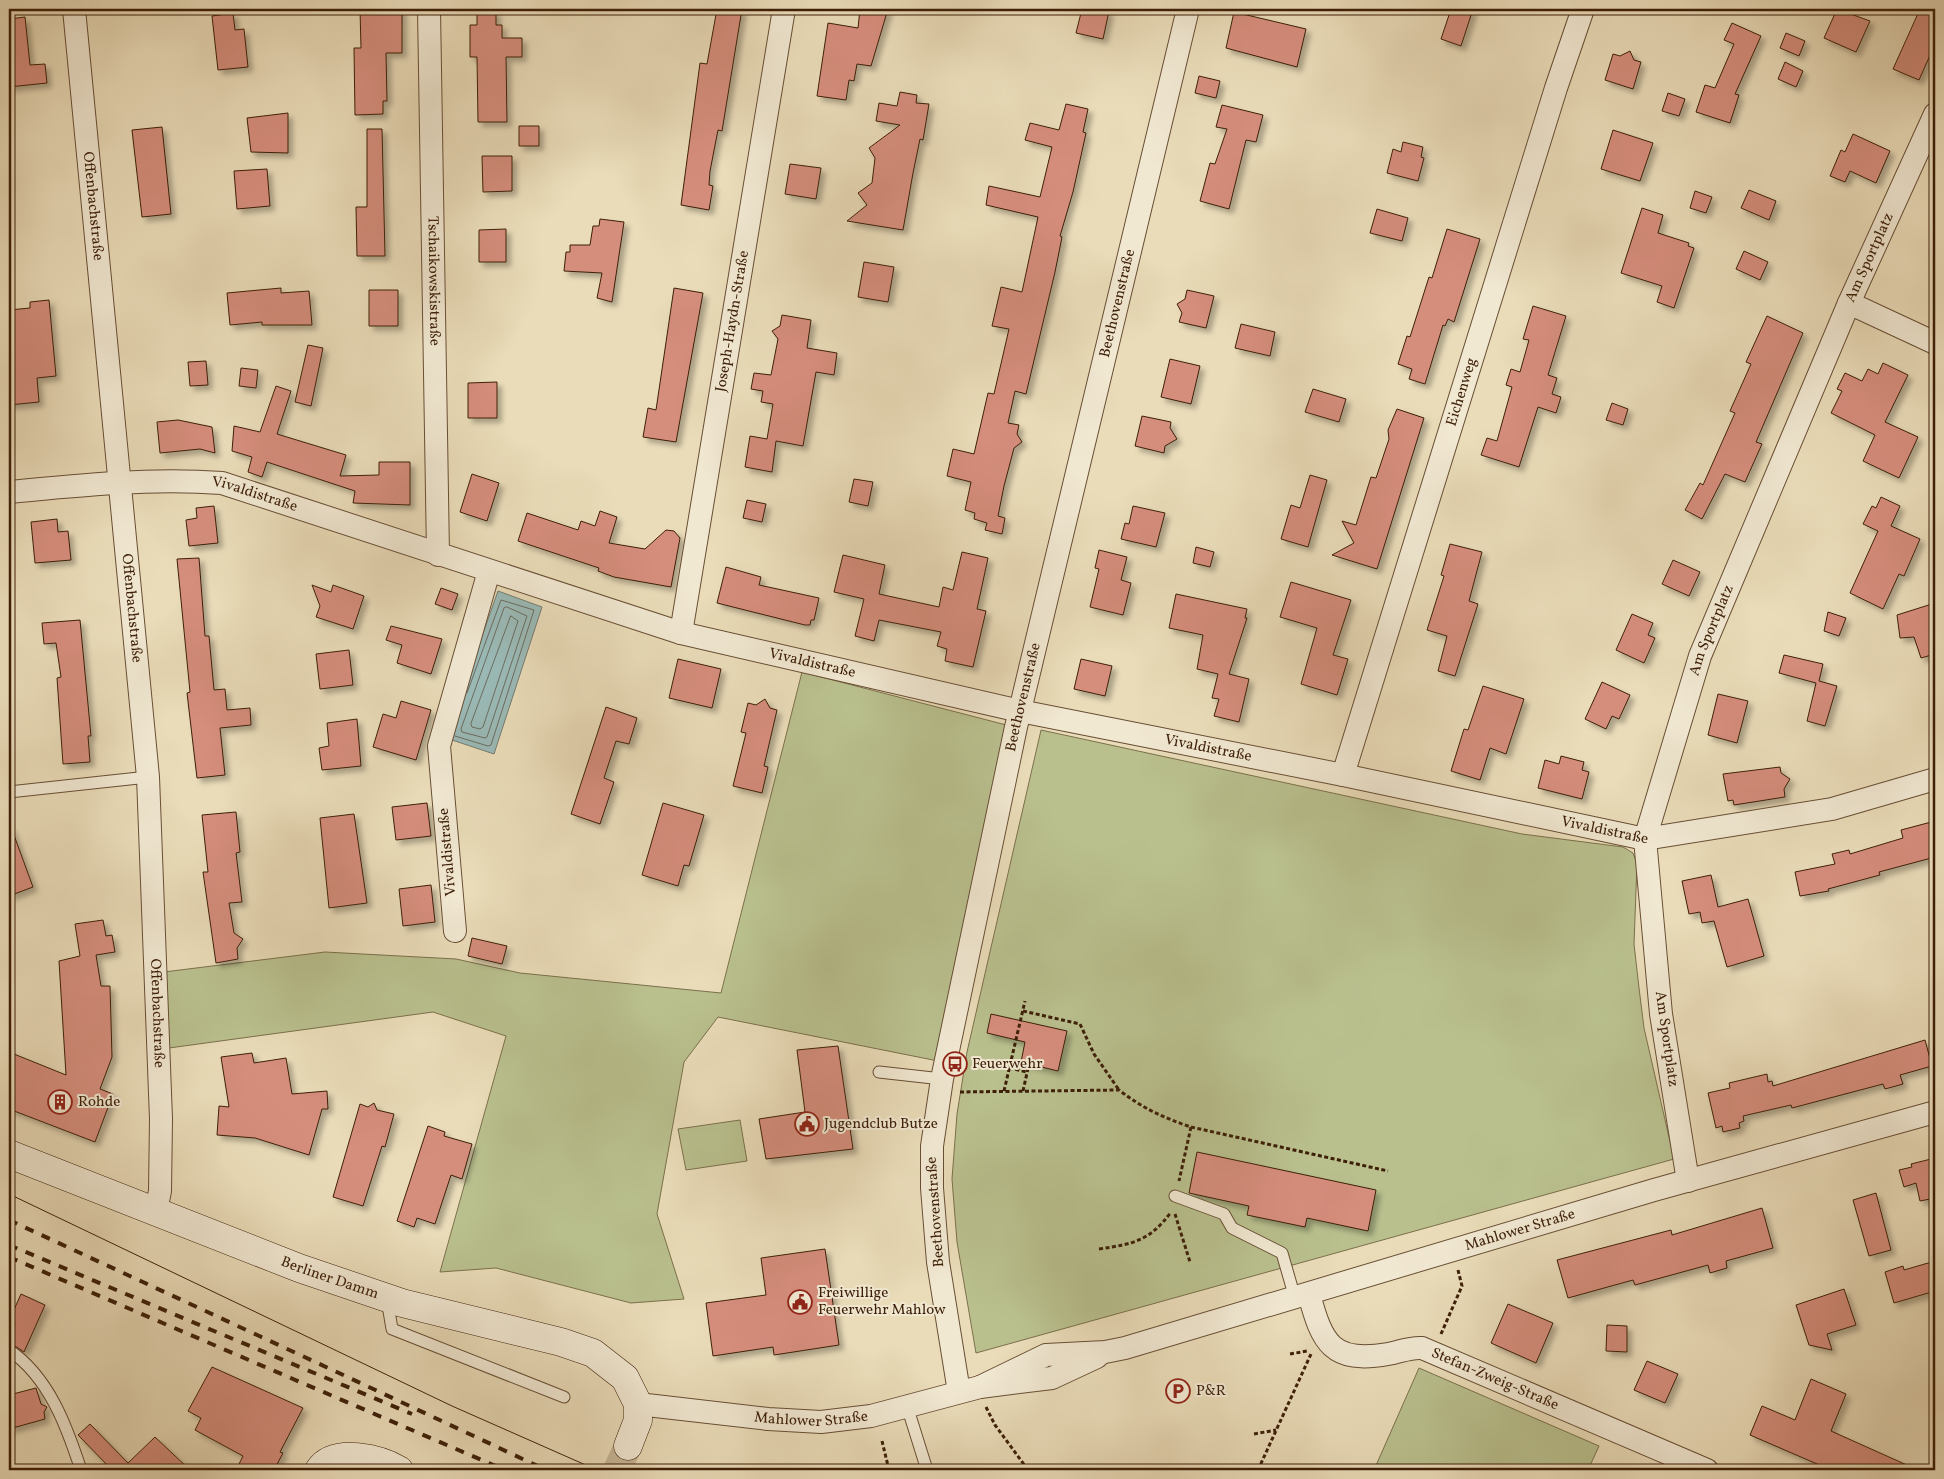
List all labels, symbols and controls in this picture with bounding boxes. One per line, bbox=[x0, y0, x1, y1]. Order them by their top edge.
street label: Offenbachstraße bbox=[77, 151, 109, 262]
street label: Am Sportplatz bbox=[1840, 209, 1899, 306]
street label: Tschaikowskistraße bbox=[422, 216, 445, 346]
street label: Beethovenstraße bbox=[1094, 247, 1141, 360]
street label: Joseph-Haydn-Straße bbox=[710, 249, 754, 394]
street label: Eichenweg bbox=[1441, 355, 1482, 429]
street label: Vivaldistraße bbox=[212, 472, 300, 517]
street label: Offenbachstraße bbox=[116, 553, 147, 664]
street label: Am Sportplatz bbox=[1684, 582, 1739, 678]
street label: Beethovenstraße bbox=[1001, 641, 1046, 754]
street label: Vivaldistraße bbox=[767, 643, 858, 683]
street label: Vivaldistraße bbox=[1163, 729, 1254, 767]
street label: Vivaldistraße bbox=[434, 807, 462, 897]
street label: Vivaldistraße bbox=[1559, 811, 1650, 850]
street label: Offenbachstraße bbox=[144, 958, 170, 1068]
street label: Am Sportplatz bbox=[1649, 990, 1683, 1088]
bus stop icon: Feuerwehr bbox=[942, 1051, 968, 1077]
place label: Feuerwehr bbox=[972, 1054, 1042, 1075]
building icon: Rohde bbox=[47, 1089, 73, 1115]
place label: Rohde bbox=[78, 1092, 120, 1113]
public building icon: Jugendclub Butze bbox=[794, 1111, 820, 1137]
place label: Jugendclub Butze bbox=[824, 1114, 938, 1135]
street label: Beethovenstraße bbox=[922, 1156, 950, 1268]
street label: Mahlower Straße bbox=[1462, 1204, 1578, 1256]
street label: Berliner Damm bbox=[278, 1251, 381, 1305]
place label: Freiwillige Feuerwehr Mahlow bbox=[818, 1283, 946, 1321]
public building icon: Freiwillige Feuerwehr Mahlow bbox=[787, 1289, 813, 1315]
street label: Stefan-Zweig-Straße bbox=[1428, 1343, 1562, 1416]
parking icon: P&R bbox=[1165, 1378, 1191, 1404]
place label: P&R bbox=[1196, 1381, 1226, 1402]
street label: Mahlower Straße bbox=[753, 1406, 869, 1433]

